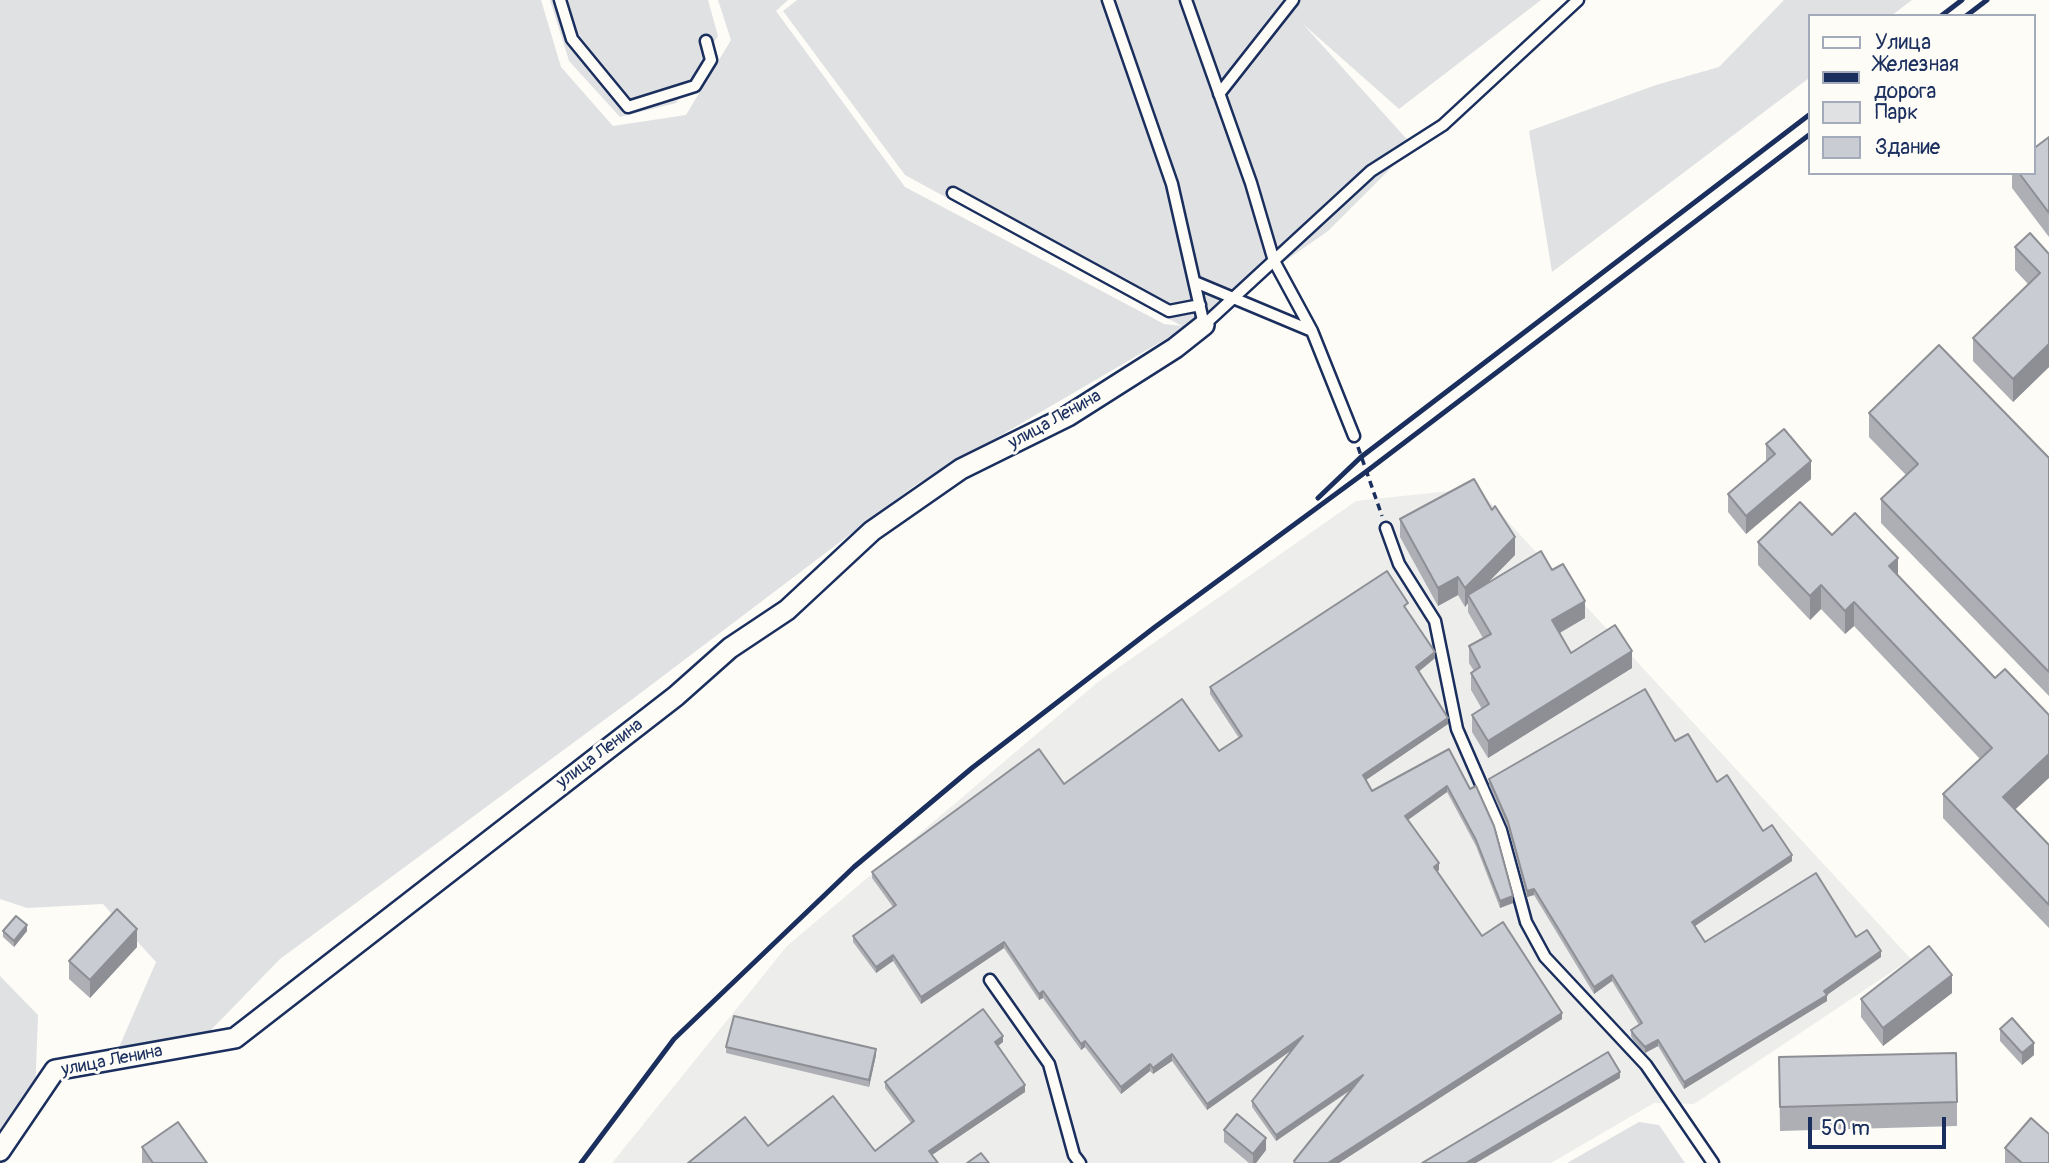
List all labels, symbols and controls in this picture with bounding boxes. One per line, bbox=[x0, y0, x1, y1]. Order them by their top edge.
legend bbox=[1808, 14, 2035, 175]
text: Улица bbox=[1875, 29, 1931, 56]
text: Железная дорога bbox=[1874, 51, 1959, 105]
text: Парк bbox=[1875, 99, 1918, 126]
text: Здание bbox=[1875, 134, 1940, 161]
street label: улица Ленина bbox=[1005, 386, 1105, 454]
street label: улица Ленина bbox=[552, 714, 648, 794]
street label: улица Ленина bbox=[60, 1041, 164, 1081]
scale bar bbox=[1811, 1104, 1949, 1148]
text: 50 m bbox=[1821, 1115, 1870, 1142]

